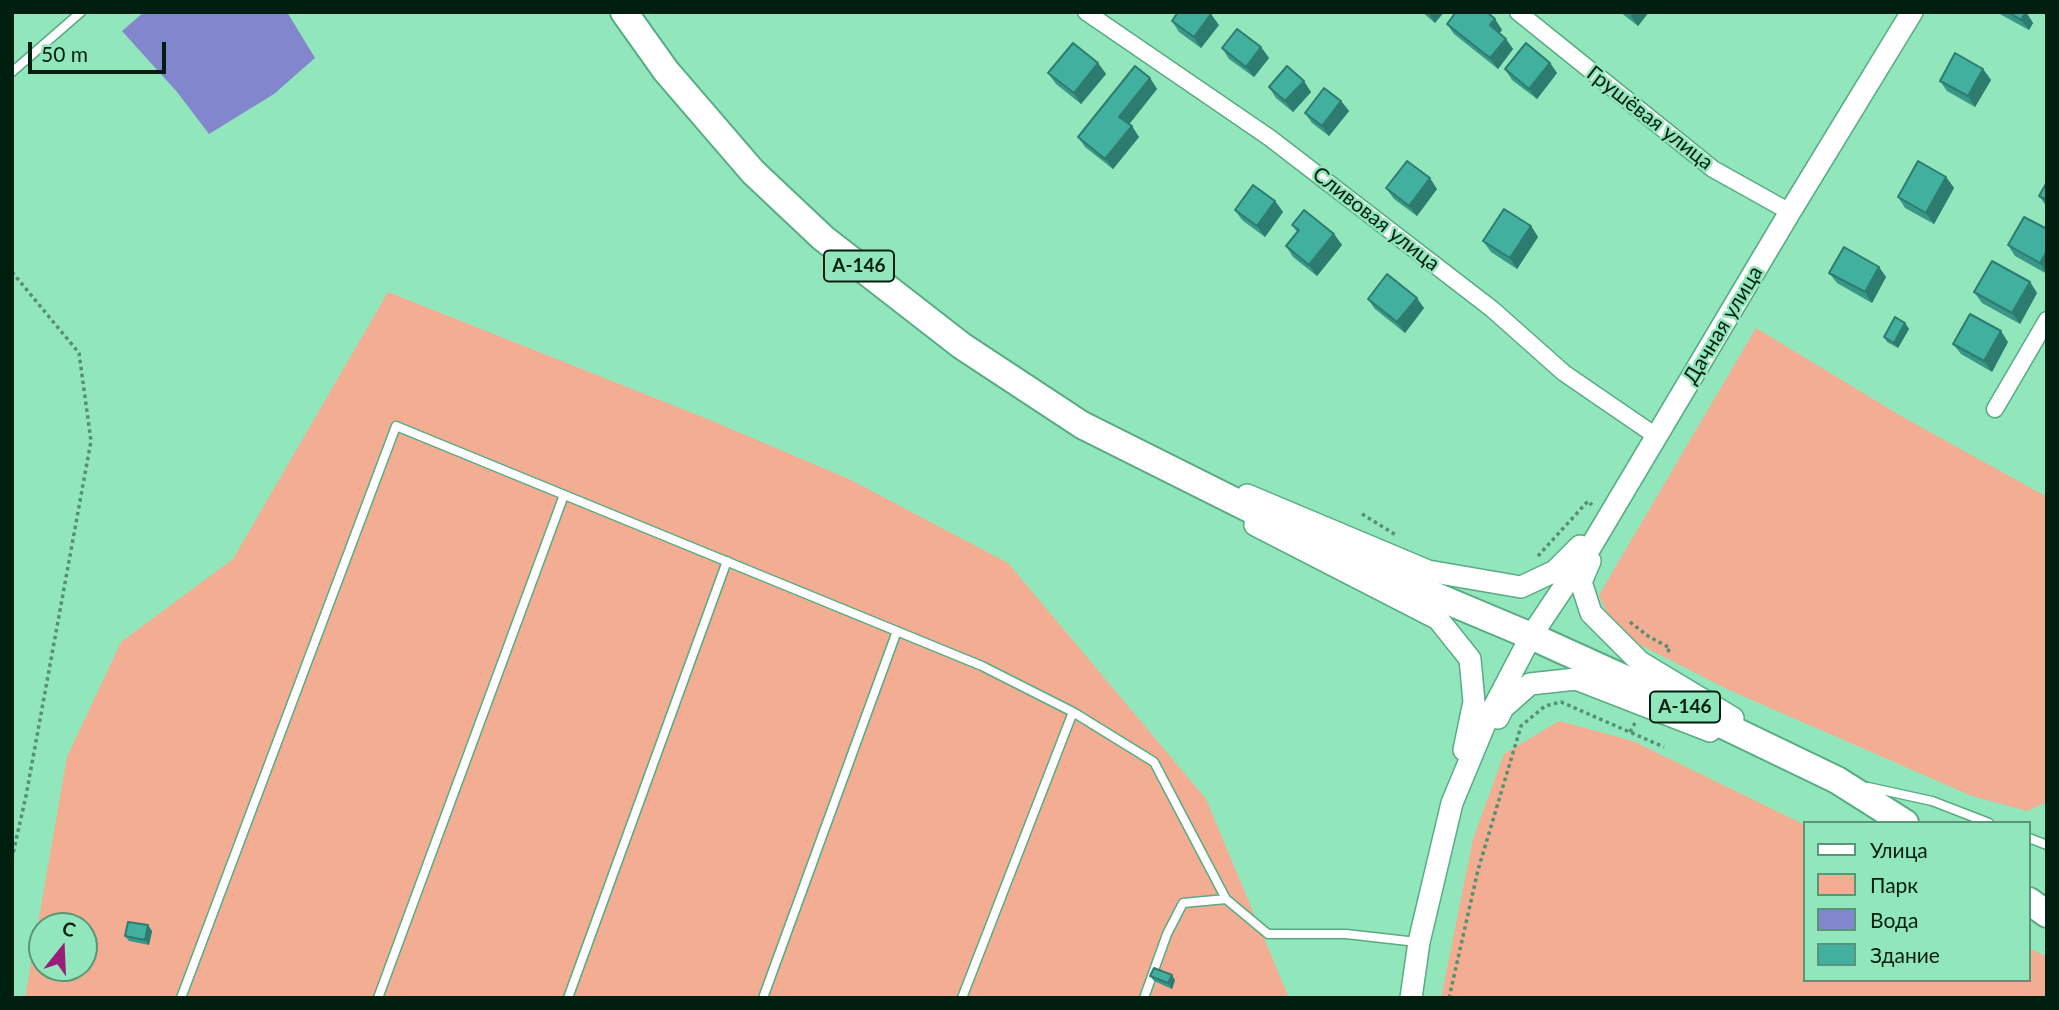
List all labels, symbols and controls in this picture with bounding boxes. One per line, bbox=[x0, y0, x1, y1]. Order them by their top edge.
scale bar bbox=[32, 28, 170, 72]
text: 50 m bbox=[41, 41, 88, 66]
street label: Грушёвая улица bbox=[1582, 61, 1718, 175]
street label: Сливовая улица bbox=[1307, 161, 1445, 277]
road number: А-146 bbox=[824, 250, 894, 282]
street label: Дачная улица bbox=[1678, 261, 1768, 389]
road number: А-146 bbox=[1650, 692, 1720, 722]
legend bbox=[1804, 821, 2031, 982]
text: Улица bbox=[1870, 837, 1928, 862]
text: Парк bbox=[1870, 872, 1918, 897]
text: Вода bbox=[1870, 907, 1918, 932]
north arrow bbox=[28, 912, 98, 982]
text: С bbox=[59, 916, 79, 941]
text: Здание bbox=[1870, 942, 1940, 967]

